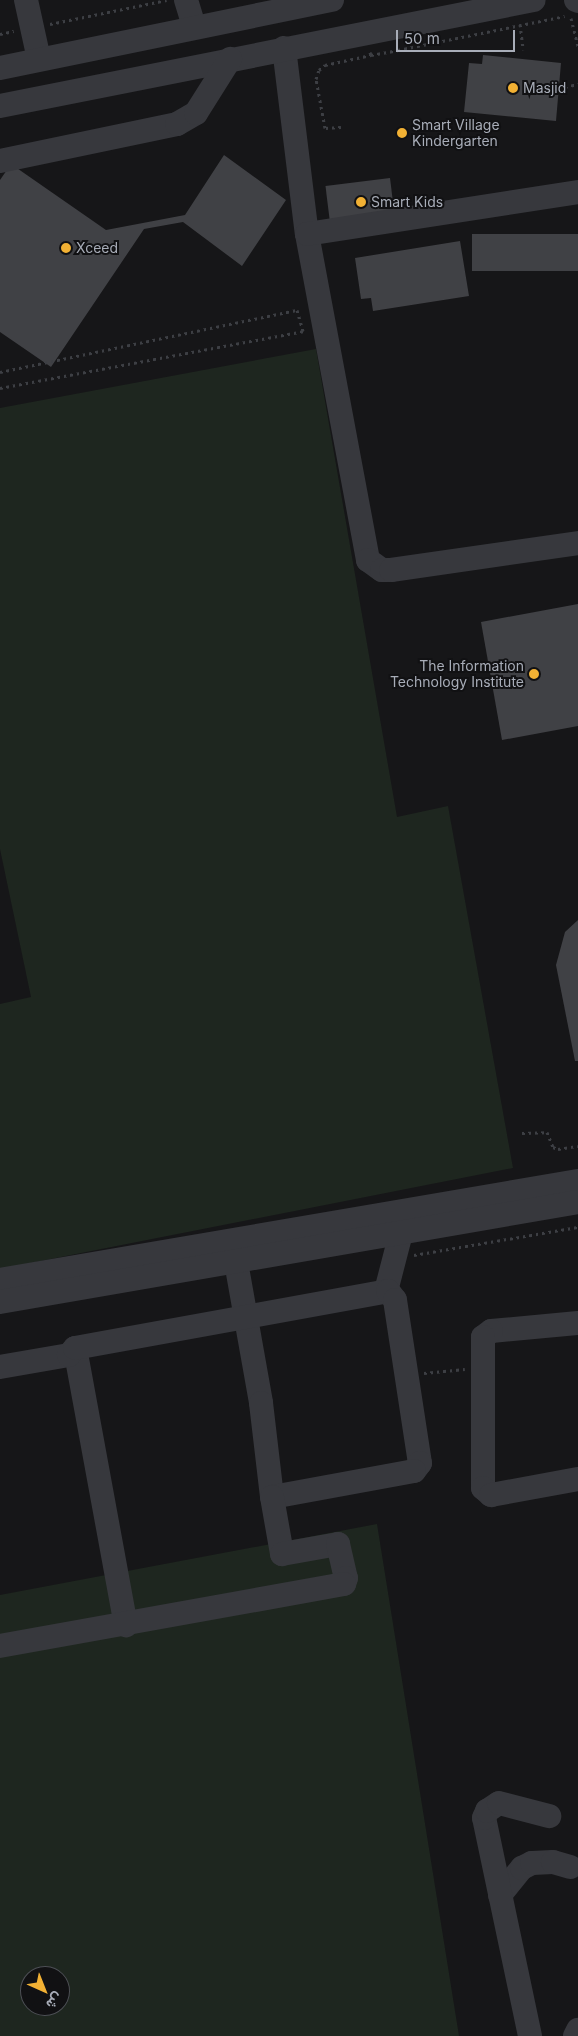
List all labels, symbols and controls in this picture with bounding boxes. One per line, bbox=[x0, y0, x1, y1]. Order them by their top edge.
scale bar bbox=[398, 20, 517, 52]
text: 50 m bbox=[404, 29, 440, 48]
place label: Masjid bbox=[523, 80, 566, 96]
marker: Masjid bbox=[507, 82, 519, 94]
place label: Smart Village Kindergarten bbox=[412, 117, 500, 150]
marker: Smart Village Kindergarten bbox=[396, 127, 408, 139]
place label: Smart Kids bbox=[371, 194, 443, 210]
marker: Smart Kids bbox=[355, 196, 367, 208]
place label: Xceed bbox=[76, 240, 118, 256]
marker: Xceed bbox=[60, 242, 72, 254]
place label: The Information Technology Institute bbox=[390, 658, 524, 690]
marker: The Information Technology Institute bbox=[528, 668, 540, 680]
north arrow bbox=[20, 1966, 70, 2016]
text: ش bbox=[43, 1989, 67, 2013]

